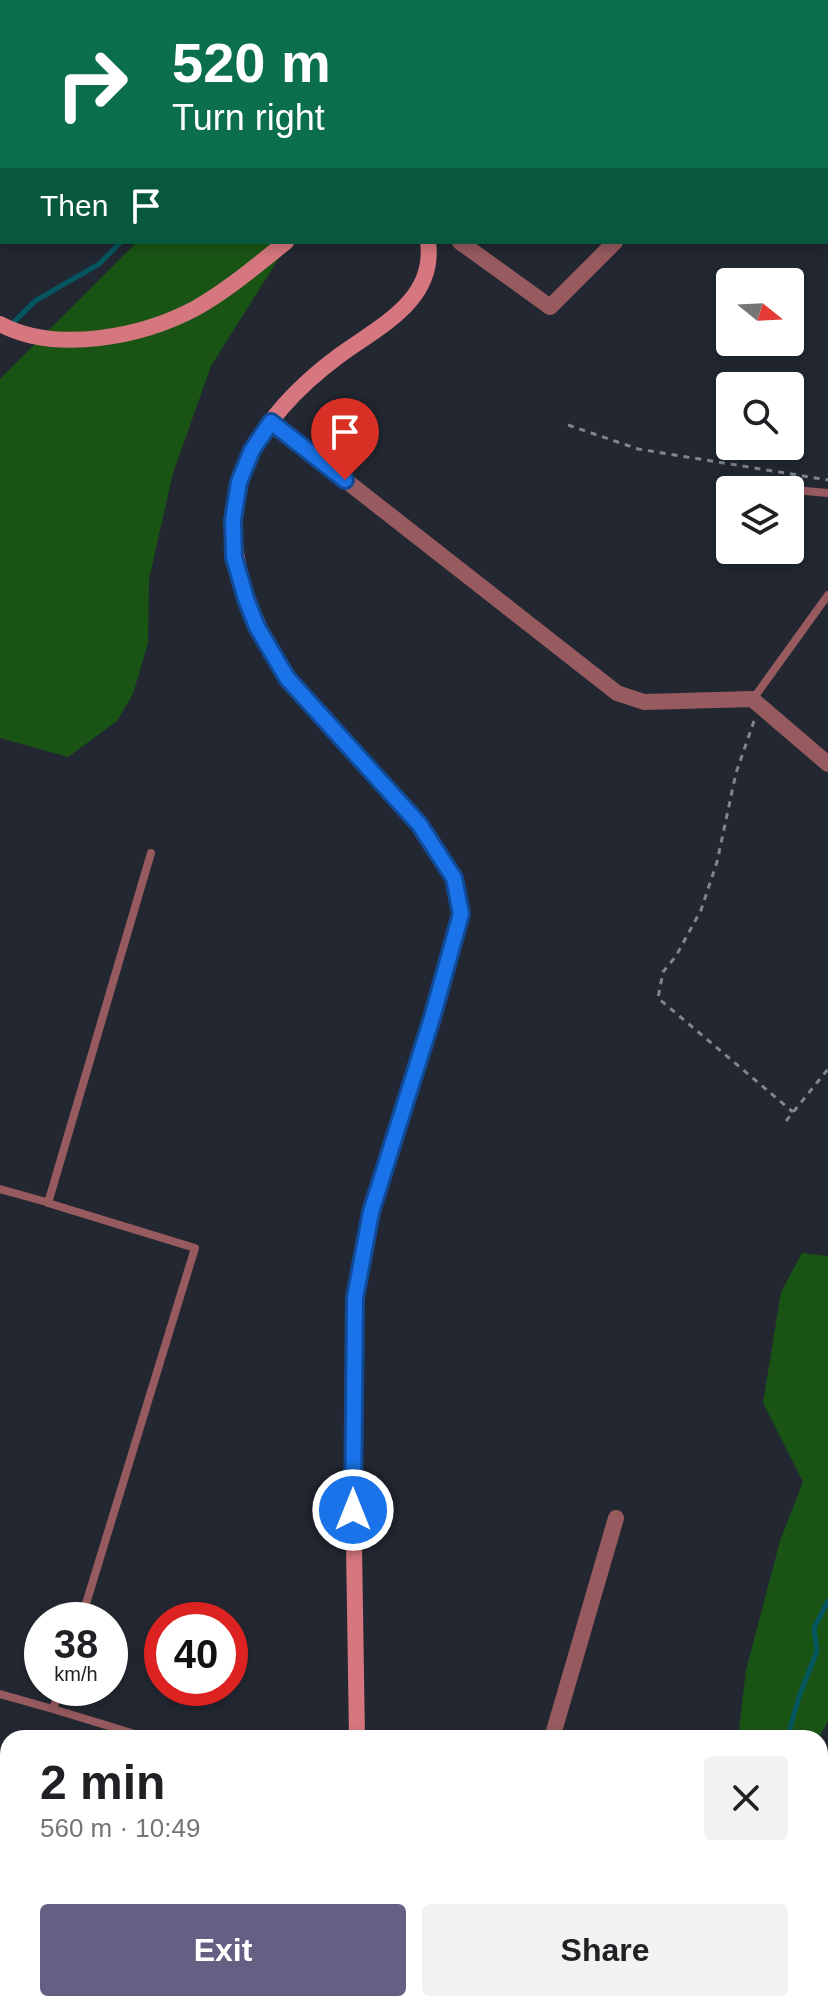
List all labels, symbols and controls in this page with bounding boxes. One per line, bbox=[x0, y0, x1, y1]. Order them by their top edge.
text: 520 m bbox=[172, 31, 331, 94]
icon: right bbox=[40, 32, 144, 136]
text: Turn right bbox=[172, 97, 325, 138]
icon: arrive bbox=[124, 184, 168, 228]
text: Then bbox=[40, 189, 108, 222]
north arrow bbox=[716, 268, 804, 356]
map controls bbox=[716, 268, 804, 564]
button: search bbox=[716, 372, 804, 460]
pin bbox=[311, 398, 379, 480]
icon: arrive bbox=[323, 410, 367, 454]
button: layers bbox=[716, 476, 804, 564]
position arrow bbox=[311, 1468, 395, 1552]
speed limit sign: 40 bbox=[144, 1602, 248, 1706]
text: 38 bbox=[54, 1622, 98, 1666]
text: km/h bbox=[54, 1663, 98, 1685]
text: 2 min bbox=[40, 1756, 165, 1809]
button: close bbox=[704, 1756, 788, 1840]
text: 560 m · 10:49 bbox=[40, 1813, 200, 1843]
button: Exit bbox=[40, 1904, 406, 1996]
button: Share bbox=[422, 1904, 788, 1996]

